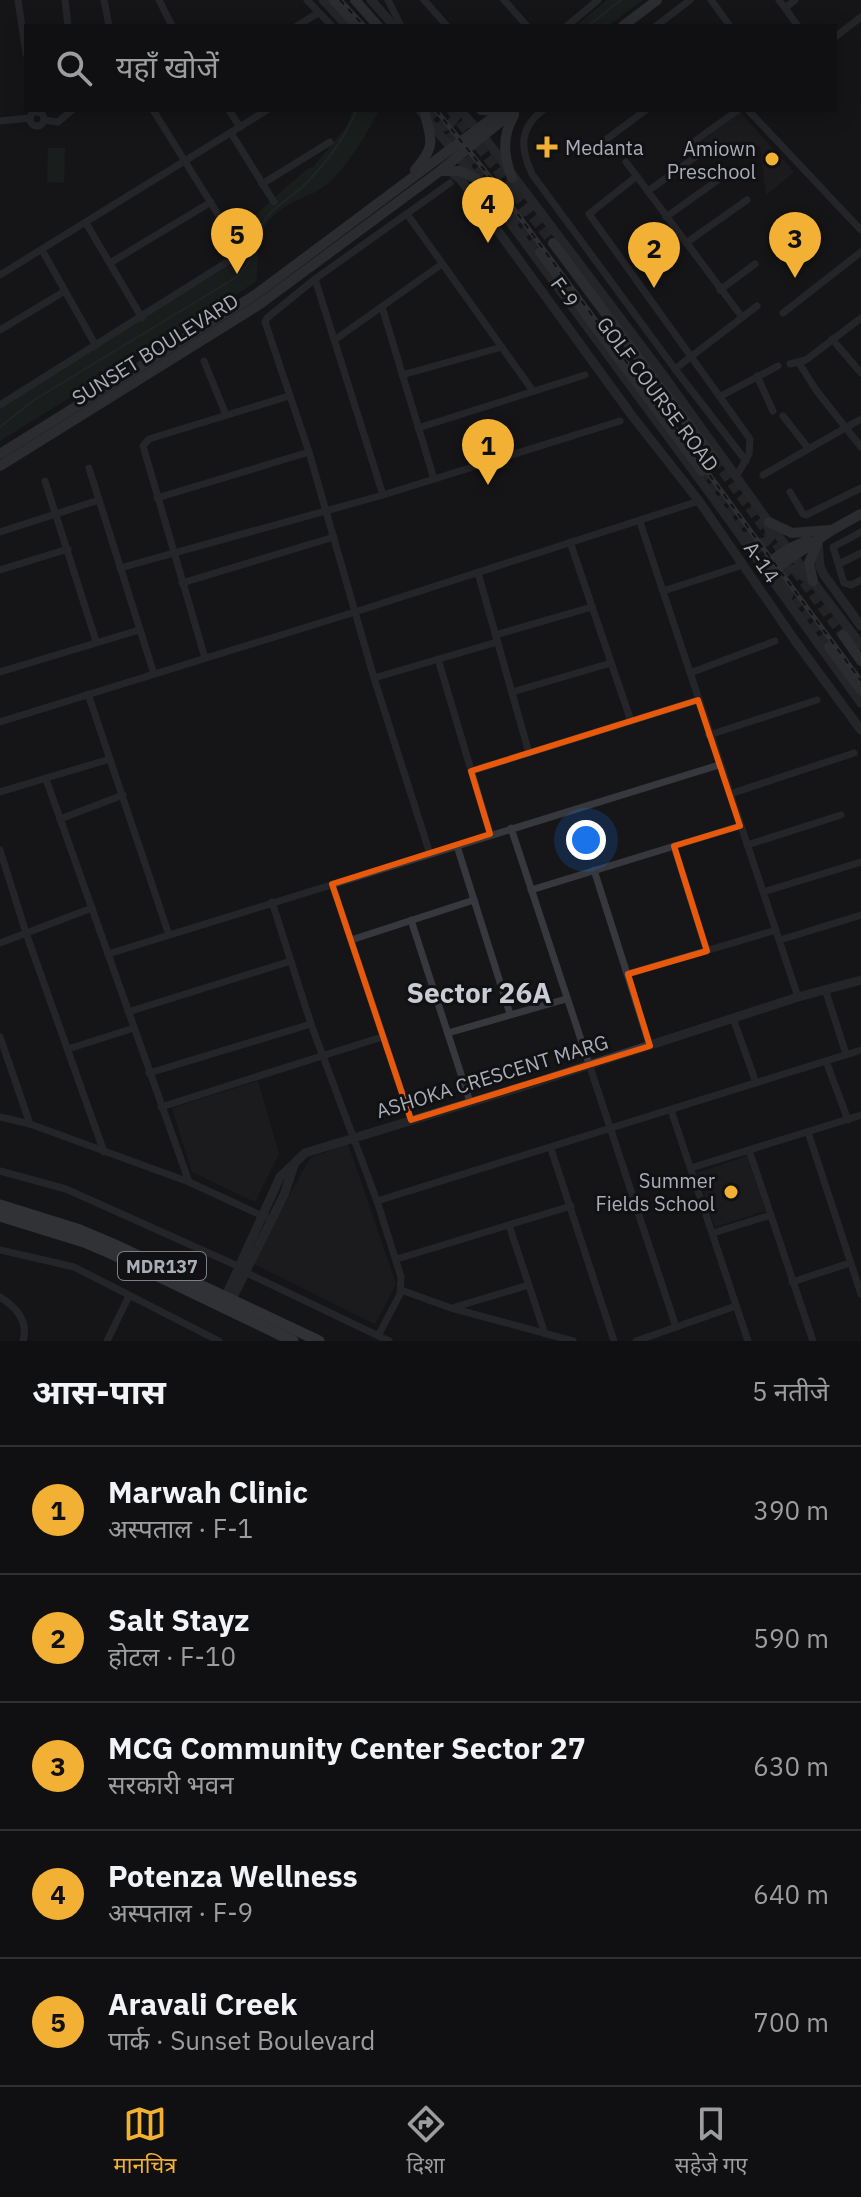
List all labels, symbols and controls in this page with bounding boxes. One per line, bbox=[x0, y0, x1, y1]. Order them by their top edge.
search box bbox=[24, 24, 837, 112]
icon: search bbox=[52, 46, 96, 90]
text: यहाँ खोजें bbox=[116, 47, 219, 86]
place label: Medanta bbox=[565, 134, 644, 161]
place label: Amiown Preschool bbox=[667, 135, 756, 185]
marker: Medanta bbox=[536, 136, 558, 158]
marker: Amiown Preschool bbox=[763, 150, 781, 168]
pin: 4 bbox=[462, 177, 514, 243]
pin: 5 bbox=[211, 208, 263, 274]
pin: 3 bbox=[769, 212, 821, 278]
pin: 2 bbox=[628, 222, 680, 288]
street label: F-9 bbox=[545, 271, 585, 313]
street label: SUNSET BOULEVARD bbox=[67, 287, 243, 411]
street label: GOLF COURSE ROAD bbox=[591, 311, 725, 477]
pin: 1 bbox=[462, 419, 514, 485]
street label: A-14 bbox=[738, 536, 786, 588]
your location bbox=[566, 820, 606, 860]
district label: Sector 26A bbox=[407, 974, 551, 1011]
street label: ASHOKA CRESCENT MARG bbox=[373, 1028, 611, 1124]
place label: Summer Fields School bbox=[595, 1167, 715, 1217]
marker: Summer Fields School bbox=[722, 1183, 740, 1201]
road number: MDR137 bbox=[118, 1252, 206, 1280]
text: आस-पास bbox=[32, 1369, 166, 1413]
text: 5 नतीजे bbox=[752, 1374, 829, 1408]
text: Marwah Clinic bbox=[108, 1472, 308, 1511]
text: 1 bbox=[50, 1493, 66, 1527]
text: 390 m bbox=[753, 1493, 829, 1527]
text: अस्पताल · F-1 bbox=[108, 1511, 253, 1545]
text: Salt Stayz bbox=[108, 1600, 250, 1639]
text: 2 bbox=[50, 1621, 66, 1655]
text: 590 m bbox=[753, 1621, 829, 1655]
text: होटल · F-10 bbox=[108, 1639, 236, 1673]
text: MCG Community Center Sector 27 bbox=[108, 1728, 586, 1767]
text: 3 bbox=[50, 1749, 66, 1783]
text: 630 m bbox=[753, 1749, 829, 1783]
text: सरकारी भवन bbox=[108, 1767, 234, 1801]
text: Potenza Wellness bbox=[108, 1856, 358, 1895]
text: 4 bbox=[50, 1877, 66, 1911]
text: 640 m bbox=[753, 1877, 829, 1911]
text: अस्पताल · F-9 bbox=[108, 1895, 253, 1929]
text: Aravali Creek bbox=[108, 1984, 297, 2023]
text: 5 bbox=[50, 2005, 66, 2039]
text: 700 m bbox=[753, 2005, 829, 2039]
text: पार्क · Sunset Boulevard bbox=[108, 2023, 375, 2057]
tab: मानचित्र bbox=[114, 2102, 176, 2182]
tab: दिशा bbox=[404, 2102, 448, 2182]
tab: सहेजे गए bbox=[675, 2102, 747, 2182]

